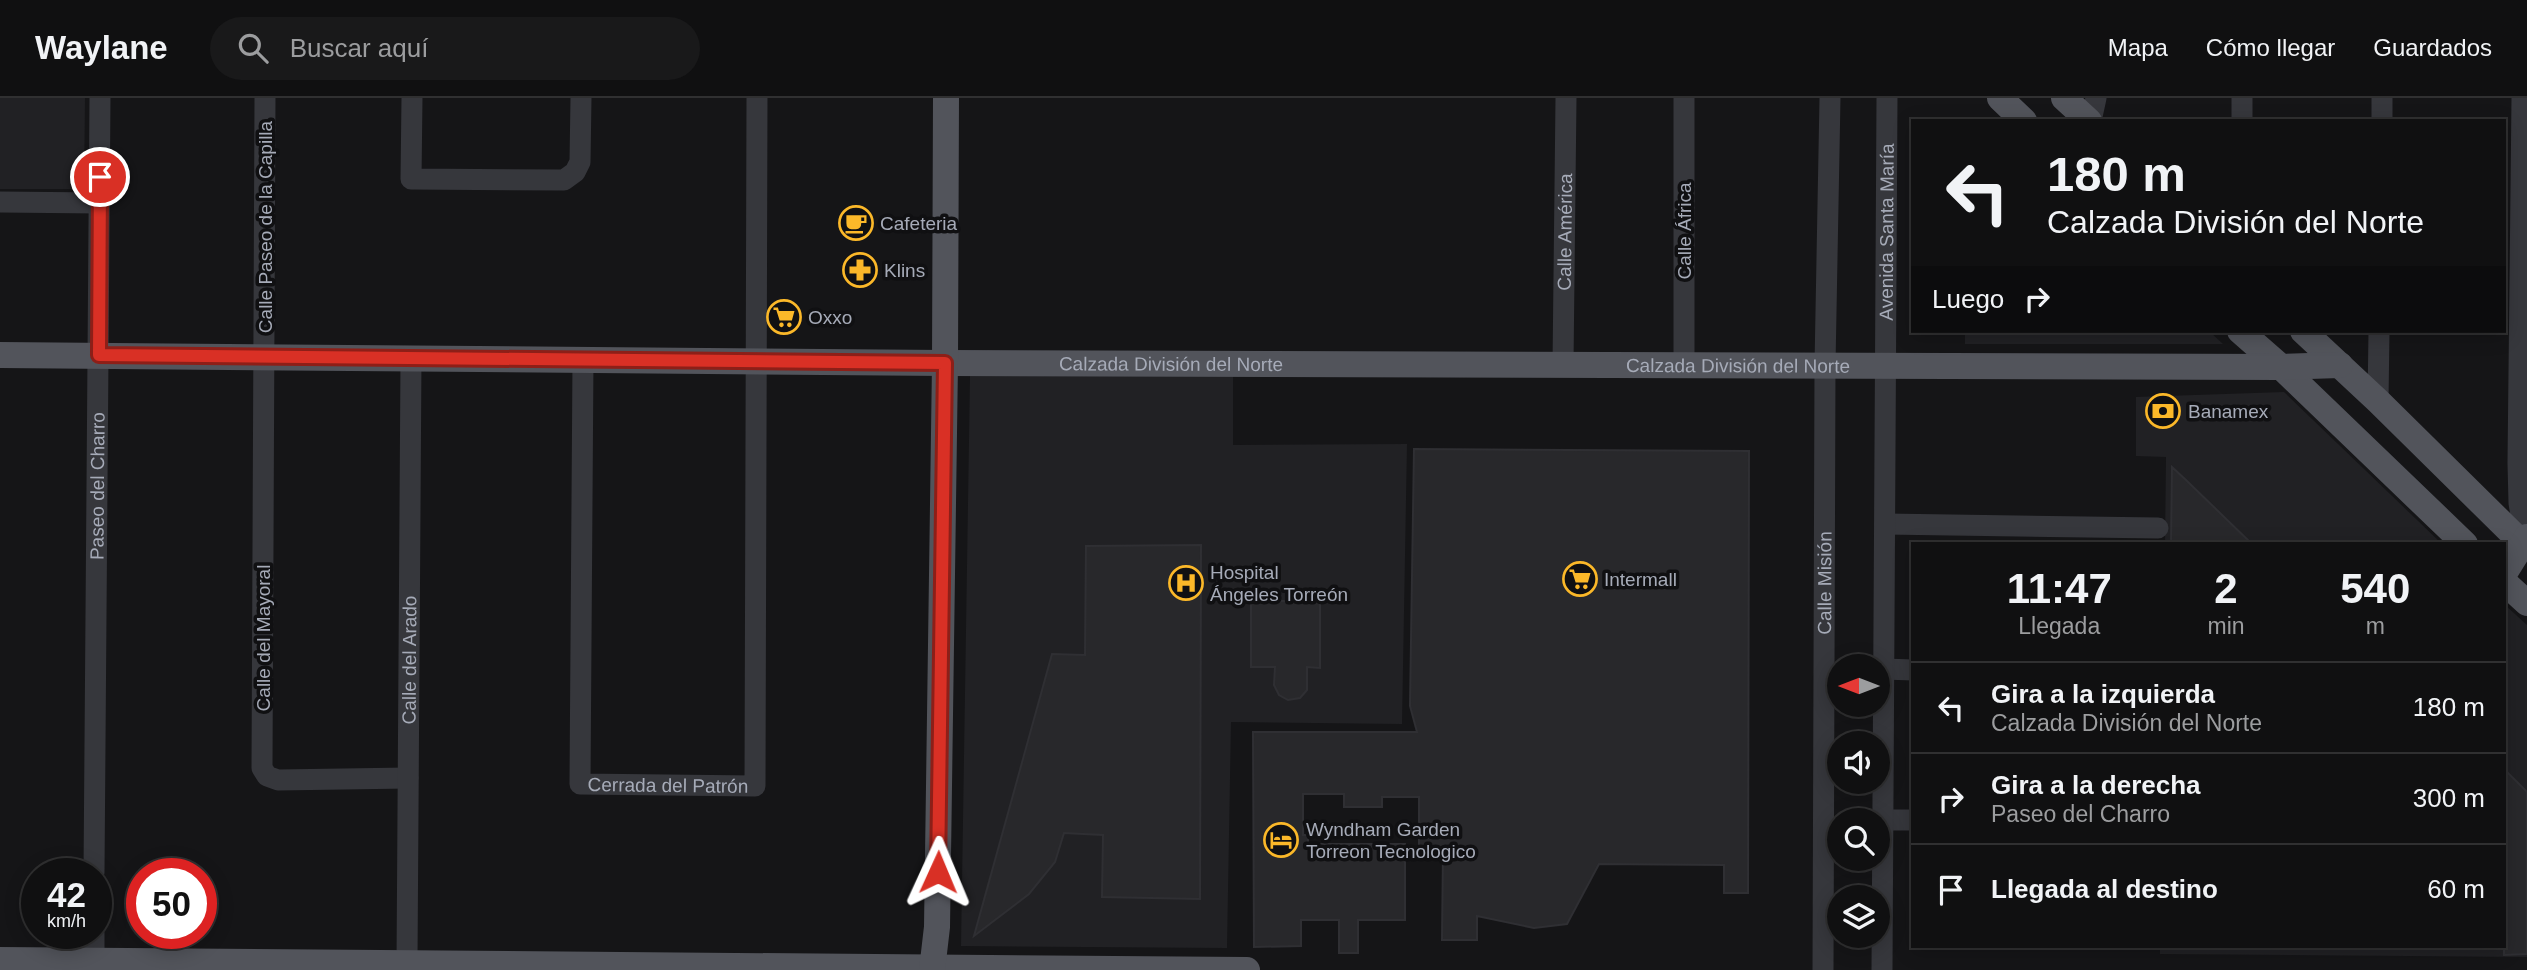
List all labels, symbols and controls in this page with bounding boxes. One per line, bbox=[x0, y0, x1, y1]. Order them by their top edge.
search box bbox=[210, 17, 700, 80]
text: Waylane bbox=[35, 29, 168, 66]
icon: search bbox=[234, 29, 272, 67]
text: Buscar aquí bbox=[290, 33, 428, 63]
text: Mapa bbox=[2108, 34, 2168, 61]
text: Cómo llegar bbox=[2206, 34, 2335, 61]
text: Guardados bbox=[2373, 34, 2492, 61]
street label: Calle Paseo de la Capilla bbox=[255, 120, 276, 333]
street label: Avenida Santa María bbox=[1876, 143, 1898, 321]
pin bbox=[70, 147, 130, 207]
icon: left bbox=[1932, 147, 2023, 238]
text: 180 m bbox=[2047, 147, 2186, 201]
icon: arrive bbox=[81, 158, 119, 196]
street label: Calle América bbox=[1554, 173, 1576, 291]
street label: Calle África bbox=[1674, 182, 1695, 280]
cafe icon: Cafeteria bbox=[837, 204, 875, 242]
text: Calzada División del Norte bbox=[2047, 204, 2424, 240]
place label: Cafeteria bbox=[880, 213, 958, 234]
pharmacy icon: Klins bbox=[841, 251, 879, 289]
place label: Klins bbox=[884, 260, 925, 281]
icon: right bbox=[2018, 280, 2056, 318]
text: Luego bbox=[1932, 284, 2004, 314]
supermarket icon: Oxxo bbox=[765, 298, 803, 336]
place label: Oxxo bbox=[808, 307, 852, 328]
street label: Calzada División del Norte bbox=[1059, 353, 1283, 375]
street label: Calzada División del Norte bbox=[1626, 355, 1850, 377]
bank icon: Banamex bbox=[2144, 392, 2182, 430]
place label: Banamex bbox=[2188, 401, 2269, 422]
street label: Paseo del Charro bbox=[86, 412, 109, 560]
street label: Calle Misión bbox=[1814, 531, 1835, 635]
supermarket icon: Intermall bbox=[1561, 560, 1599, 598]
place label: Hospital Ángeles Torreón bbox=[1210, 562, 1348, 605]
hospital icon: Hospital Ángeles Torreón bbox=[1167, 564, 1205, 602]
street label: Calle del Mayoral bbox=[253, 565, 274, 711]
text: 11:47 bbox=[2007, 565, 2112, 612]
text: 2 bbox=[2214, 565, 2238, 612]
text: 540 bbox=[2340, 565, 2410, 612]
place label: Intermall bbox=[1604, 569, 1677, 590]
street label: Calle del Arado bbox=[399, 595, 420, 725]
text: Llegada bbox=[2018, 613, 2100, 639]
text: min bbox=[2207, 613, 2245, 639]
text: m bbox=[2366, 613, 2385, 639]
north arrow bbox=[1827, 654, 1890, 718]
map controls bbox=[1827, 654, 1890, 948]
text: Gira a la izquierda bbox=[1991, 679, 2215, 709]
icon: left bbox=[1932, 689, 1970, 727]
text: 180 m bbox=[2413, 692, 2485, 722]
text: Calzada División del Norte bbox=[1991, 710, 2262, 736]
button: sound bbox=[1827, 731, 1890, 794]
text: Gira a la derecha bbox=[1991, 770, 2201, 800]
street label: Cerrada del Patrón bbox=[588, 774, 748, 797]
icon: right bbox=[1932, 780, 1970, 818]
text: 300 m bbox=[2413, 783, 2485, 813]
text: Paseo del Charro bbox=[1991, 801, 2170, 827]
button: search bbox=[1827, 808, 1890, 871]
place label: Wyndham Garden Torreon Tecnologico bbox=[1306, 819, 1476, 862]
hotel icon: Wyndham Garden Torreon Tecnologico bbox=[1262, 821, 1300, 859]
position arrow bbox=[901, 835, 975, 909]
speed limit sign: 50 bbox=[126, 858, 217, 949]
icon: arrive bbox=[1932, 871, 1970, 909]
text: Llegada al destino bbox=[1991, 874, 2218, 904]
text: 60 m bbox=[2427, 874, 2485, 904]
text: 42 bbox=[47, 875, 86, 914]
button: layers bbox=[1827, 885, 1890, 948]
text: km/h bbox=[47, 911, 86, 931]

